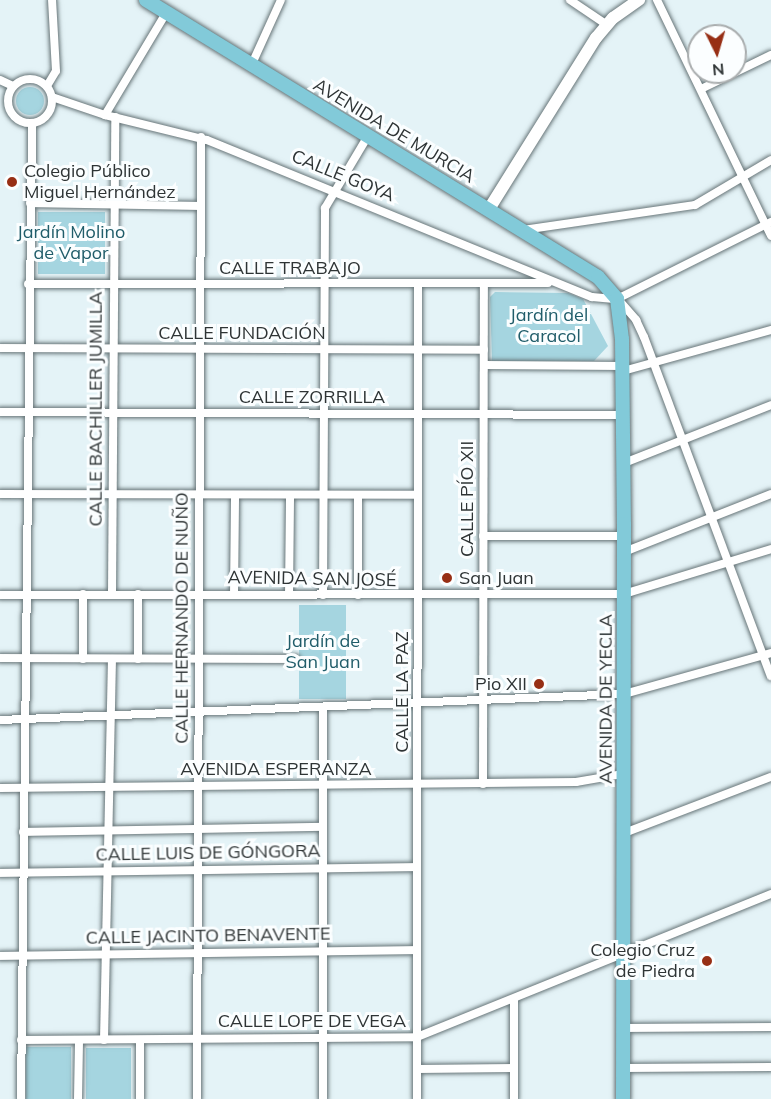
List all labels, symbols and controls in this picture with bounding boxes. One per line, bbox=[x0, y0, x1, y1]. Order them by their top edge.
north arrow bbox=[687, 24, 747, 84]
text: N bbox=[711, 59, 725, 80]
street label: AVENIDA DE MURCIA bbox=[309, 74, 479, 188]
street label: CALLE GOYA bbox=[288, 146, 398, 206]
place label: Colegio Público Miguel Hernández bbox=[24, 161, 176, 204]
marker: Colegio Público Miguel Hernández bbox=[5, 175, 19, 189]
park label: Jardín Molino de Vapor bbox=[17, 222, 125, 264]
street label: CALLE TRABAJO bbox=[219, 257, 361, 279]
street label: CALLE BACHILLER JUMILLA bbox=[85, 291, 107, 527]
park label: Jardín del Caracol bbox=[510, 305, 588, 348]
street label: CALLE FUNDACIÓN bbox=[158, 322, 326, 344]
street label: CALLE ZORRILLA bbox=[239, 386, 385, 408]
street label: CALLE PÍO XII bbox=[456, 441, 478, 557]
street label: CALLE HERNANDO DE NUÑO bbox=[171, 492, 193, 744]
street label: AVENIDA SAN JOSÉ bbox=[227, 567, 397, 591]
place label: San Juan bbox=[459, 567, 534, 589]
marker: San Juan bbox=[440, 571, 454, 585]
street label: AVENIDA DE YECLA bbox=[595, 614, 617, 784]
park label: Jardín de San Juan bbox=[286, 631, 360, 674]
street label: CALLE LA PAZ bbox=[391, 631, 413, 753]
place label: Pio XII bbox=[475, 673, 527, 695]
marker: Pio XII bbox=[532, 677, 546, 691]
street label: AVENIDA ESPERANZA bbox=[180, 758, 372, 780]
street label: CALLE LUIS DE GÓNGORA bbox=[95, 840, 321, 866]
street label: CALLE JACINTO BENAVENTE bbox=[85, 923, 331, 949]
place label: Colegio Cruz de Piedra bbox=[590, 940, 695, 982]
marker: Colegio Cruz de Piedra bbox=[700, 954, 714, 968]
street label: CALLE LOPE DE VEGA bbox=[218, 1010, 406, 1032]

